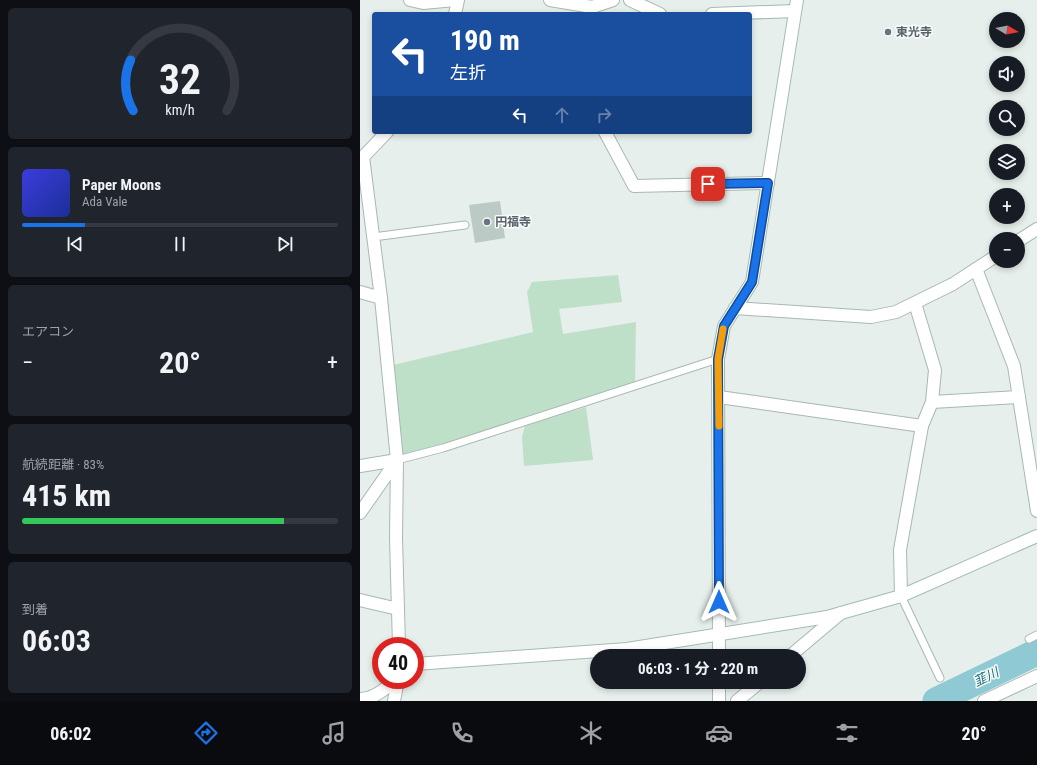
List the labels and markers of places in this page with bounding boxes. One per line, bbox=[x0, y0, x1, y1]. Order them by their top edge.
place label: 東光寺 bbox=[896, 25, 932, 39]
marker: 東光寺 bbox=[883, 27, 893, 37]
pin bbox=[691, 167, 725, 201]
place label: 円福寺 bbox=[495, 215, 531, 229]
marker: 円福寺 bbox=[482, 217, 492, 227]

